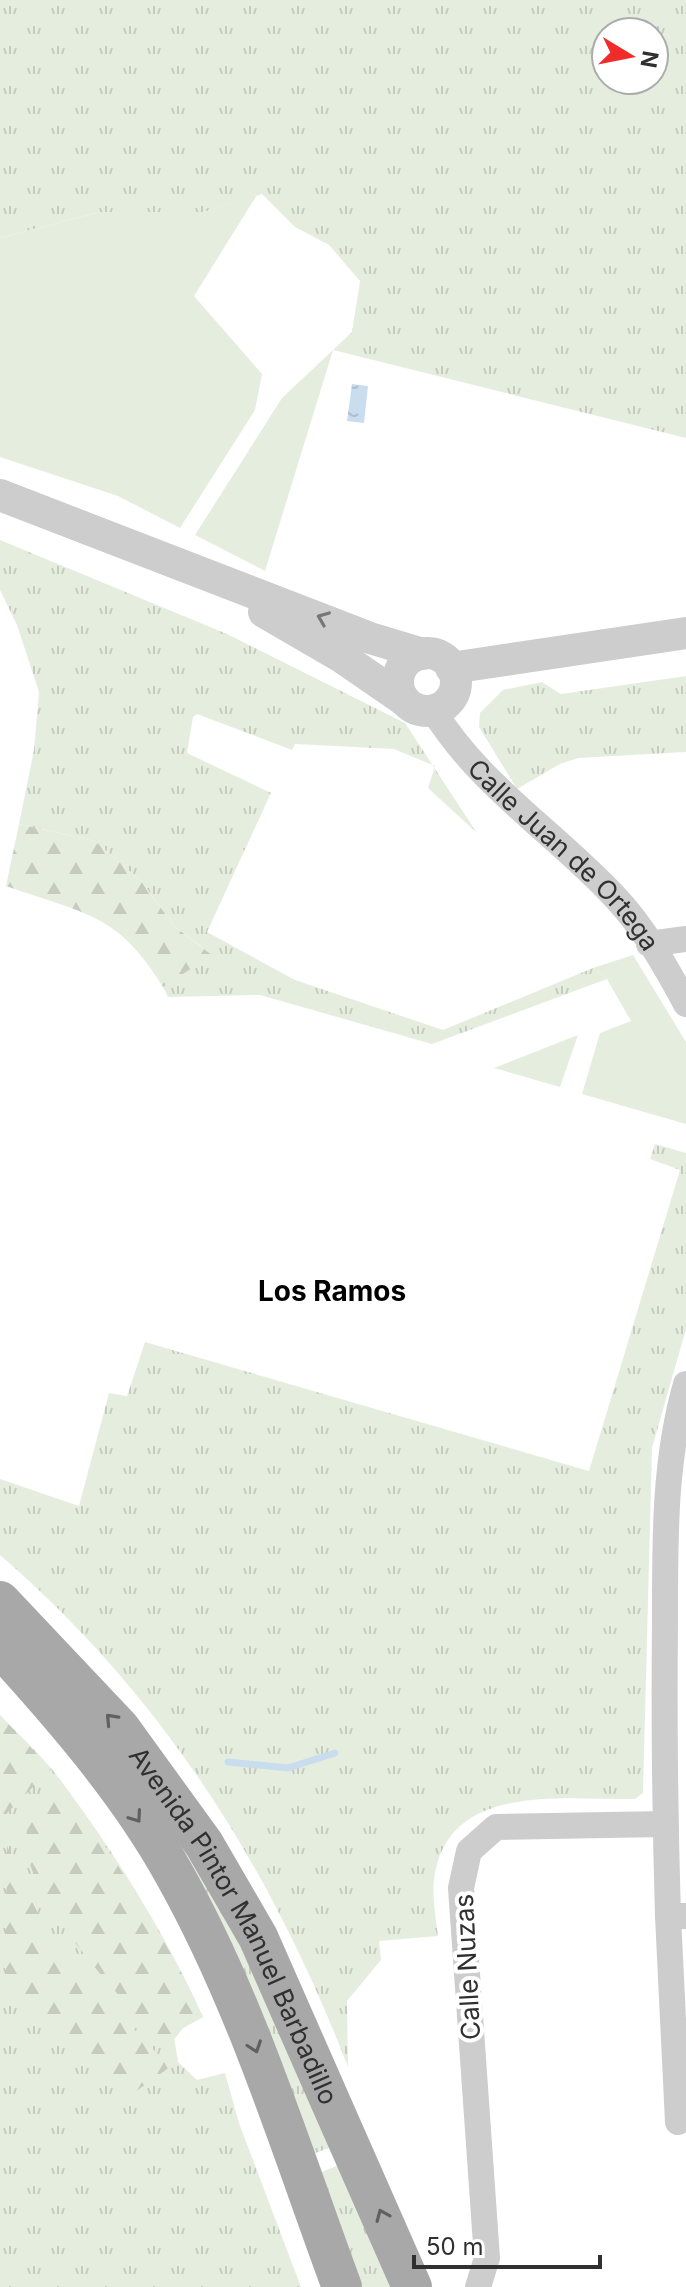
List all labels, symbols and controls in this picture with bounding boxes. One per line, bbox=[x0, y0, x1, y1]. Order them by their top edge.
north arrow bbox=[590, 16, 670, 96]
text: N bbox=[635, 49, 664, 70]
one-way arrow bbox=[317, 612, 331, 628]
street label: Calle Juan de Ortega bbox=[462, 752, 666, 956]
district label: Los Ramos bbox=[258, 1274, 406, 1308]
one-way arrow bbox=[107, 1713, 121, 1728]
street label: Avenida Pintor Manuel Barbadillo bbox=[123, 1741, 345, 2109]
one-way arrow bbox=[126, 1809, 141, 1823]
street label: Calle Nuzas bbox=[448, 1893, 486, 2041]
one-way arrow bbox=[246, 2039, 262, 2053]
one-way arrow bbox=[375, 2209, 391, 2223]
scale bar bbox=[414, 2219, 600, 2269]
text: 50 m bbox=[426, 2232, 484, 2261]

